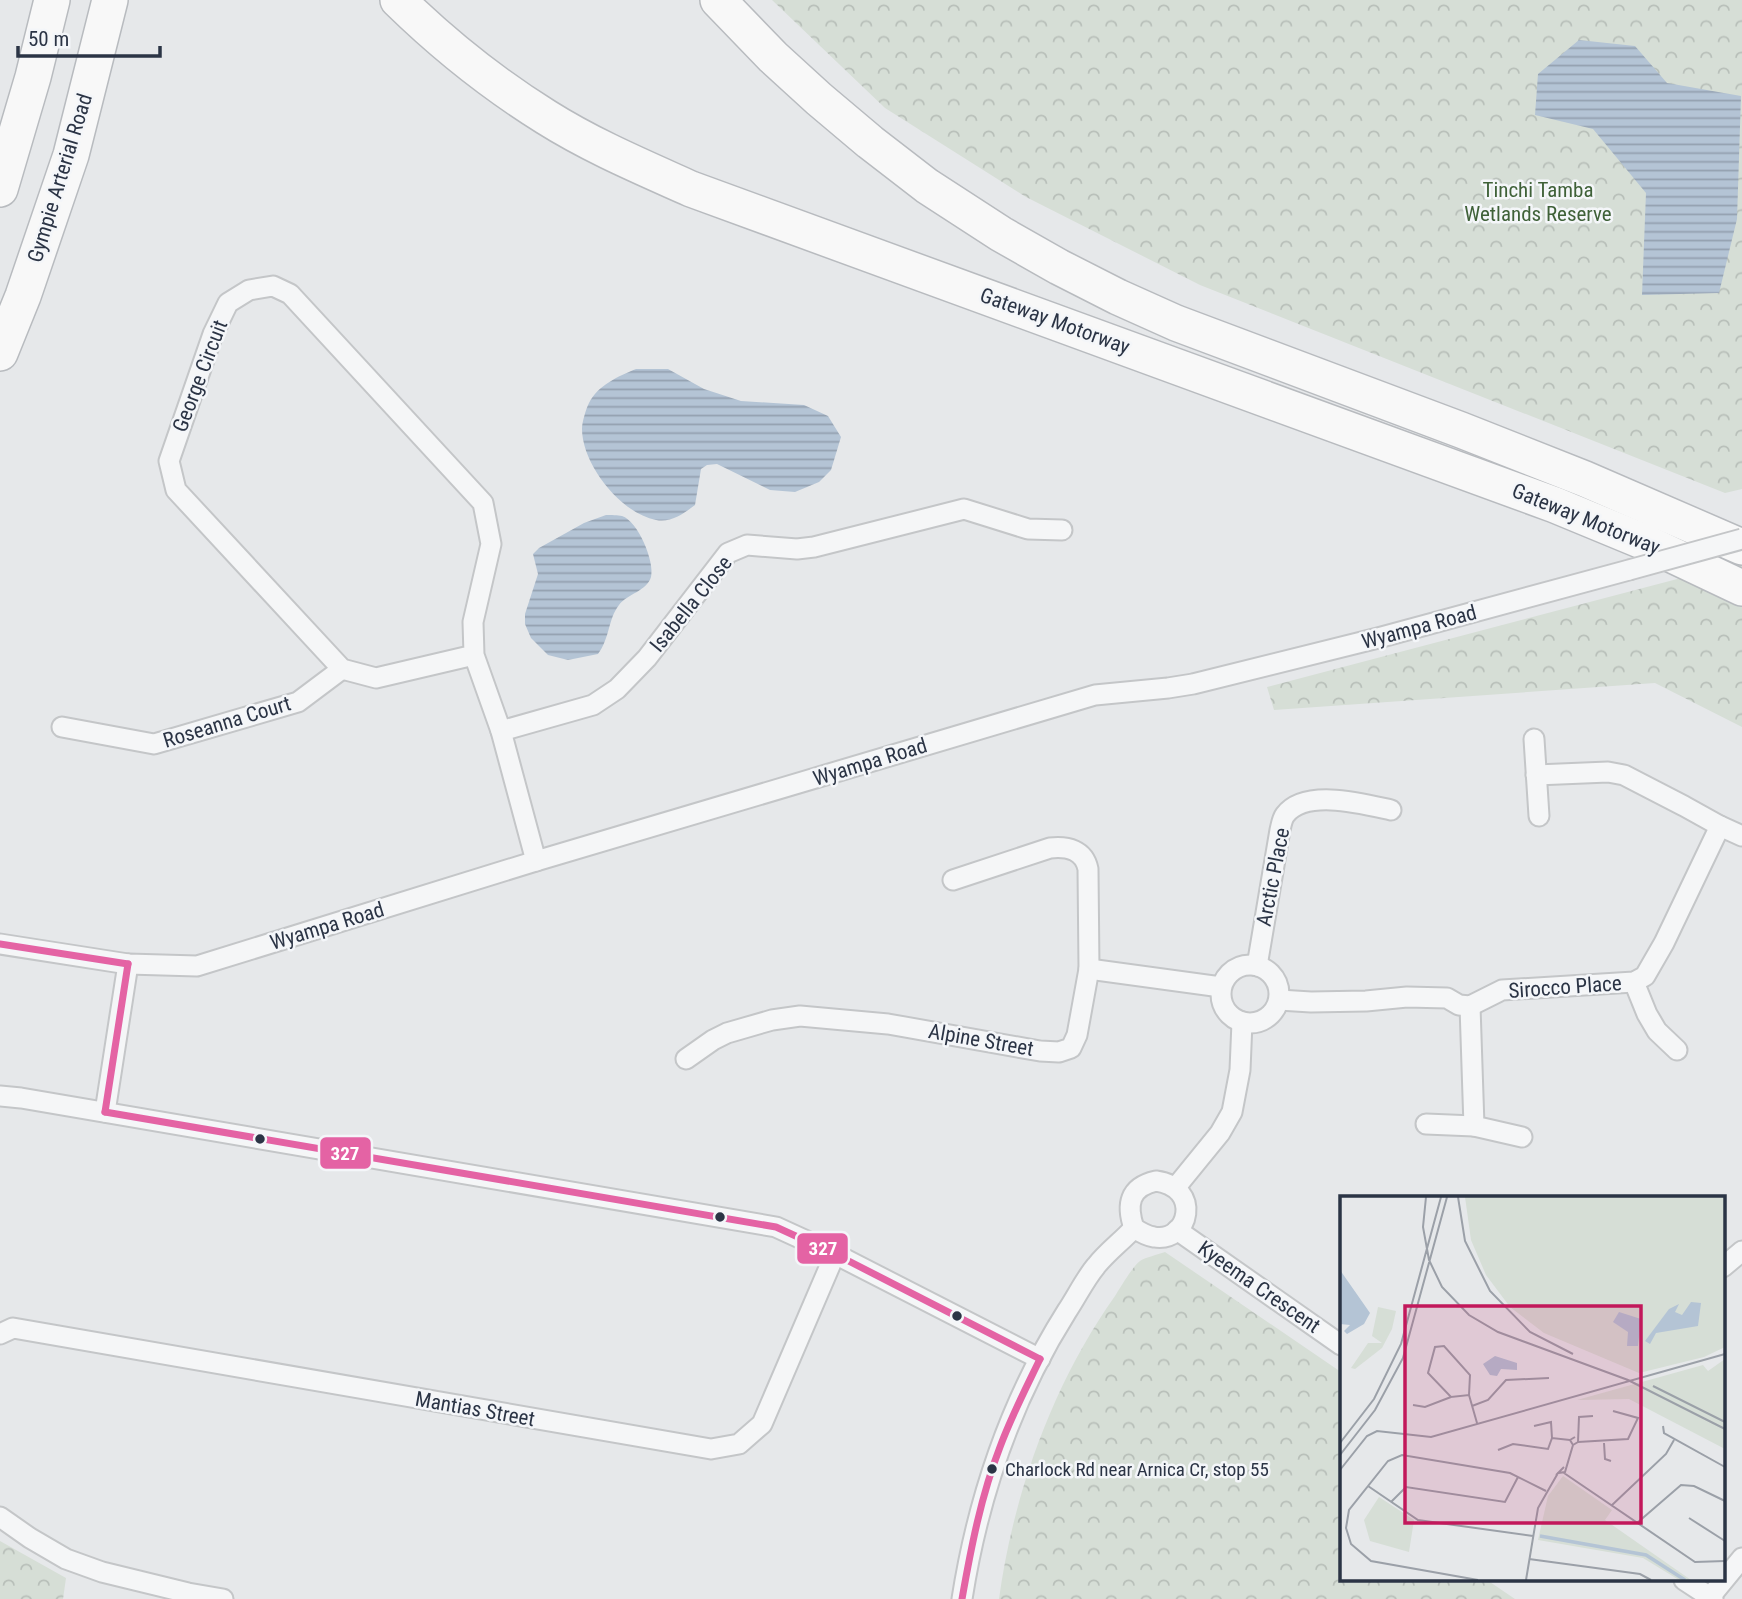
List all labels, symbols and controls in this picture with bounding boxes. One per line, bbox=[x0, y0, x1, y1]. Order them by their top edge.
scale bar bbox=[18, 14, 159, 58]
text: 50 m bbox=[28, 27, 69, 51]
street label: Gympie Arterial Road bbox=[23, 91, 97, 265]
park label: Tinchi Tamba Wetlands Reserve bbox=[1464, 178, 1612, 226]
street label: Gateway Motorway bbox=[977, 283, 1133, 359]
street label: George Circuit bbox=[168, 317, 232, 435]
street label: Gateway Motorway bbox=[1508, 478, 1664, 560]
street label: Isabella Close bbox=[645, 551, 737, 657]
street label: Wyampa Road bbox=[1359, 600, 1479, 654]
street label: Roseanna Court bbox=[160, 691, 294, 753]
street label: Wyampa Road bbox=[810, 733, 930, 791]
street label: Arctic Place bbox=[1252, 826, 1294, 928]
street label: Wyampa Road bbox=[267, 897, 387, 955]
street label: Sirocco Place bbox=[1508, 971, 1622, 1003]
street label: Alpine Street bbox=[927, 1019, 1035, 1061]
unlabelled marker bbox=[253, 1132, 267, 1146]
line badge: 327 bbox=[319, 1136, 372, 1170]
text: 327 bbox=[331, 1142, 359, 1165]
inset map bbox=[1340, 1196, 1724, 1582]
unlabelled marker bbox=[713, 1210, 727, 1224]
line badge: 327 bbox=[796, 1232, 849, 1265]
street label: Kyeema Crescent bbox=[1193, 1236, 1325, 1338]
text: 327 bbox=[809, 1237, 837, 1260]
unlabelled marker bbox=[950, 1309, 964, 1323]
street label: Mantias Street bbox=[413, 1387, 537, 1431]
place label: Charlock Rd near Arnica Cr, stop 55 bbox=[1005, 1458, 1269, 1481]
marker: Charlock Rd near Arnica Cr, stop 55 bbox=[985, 1462, 999, 1476]

